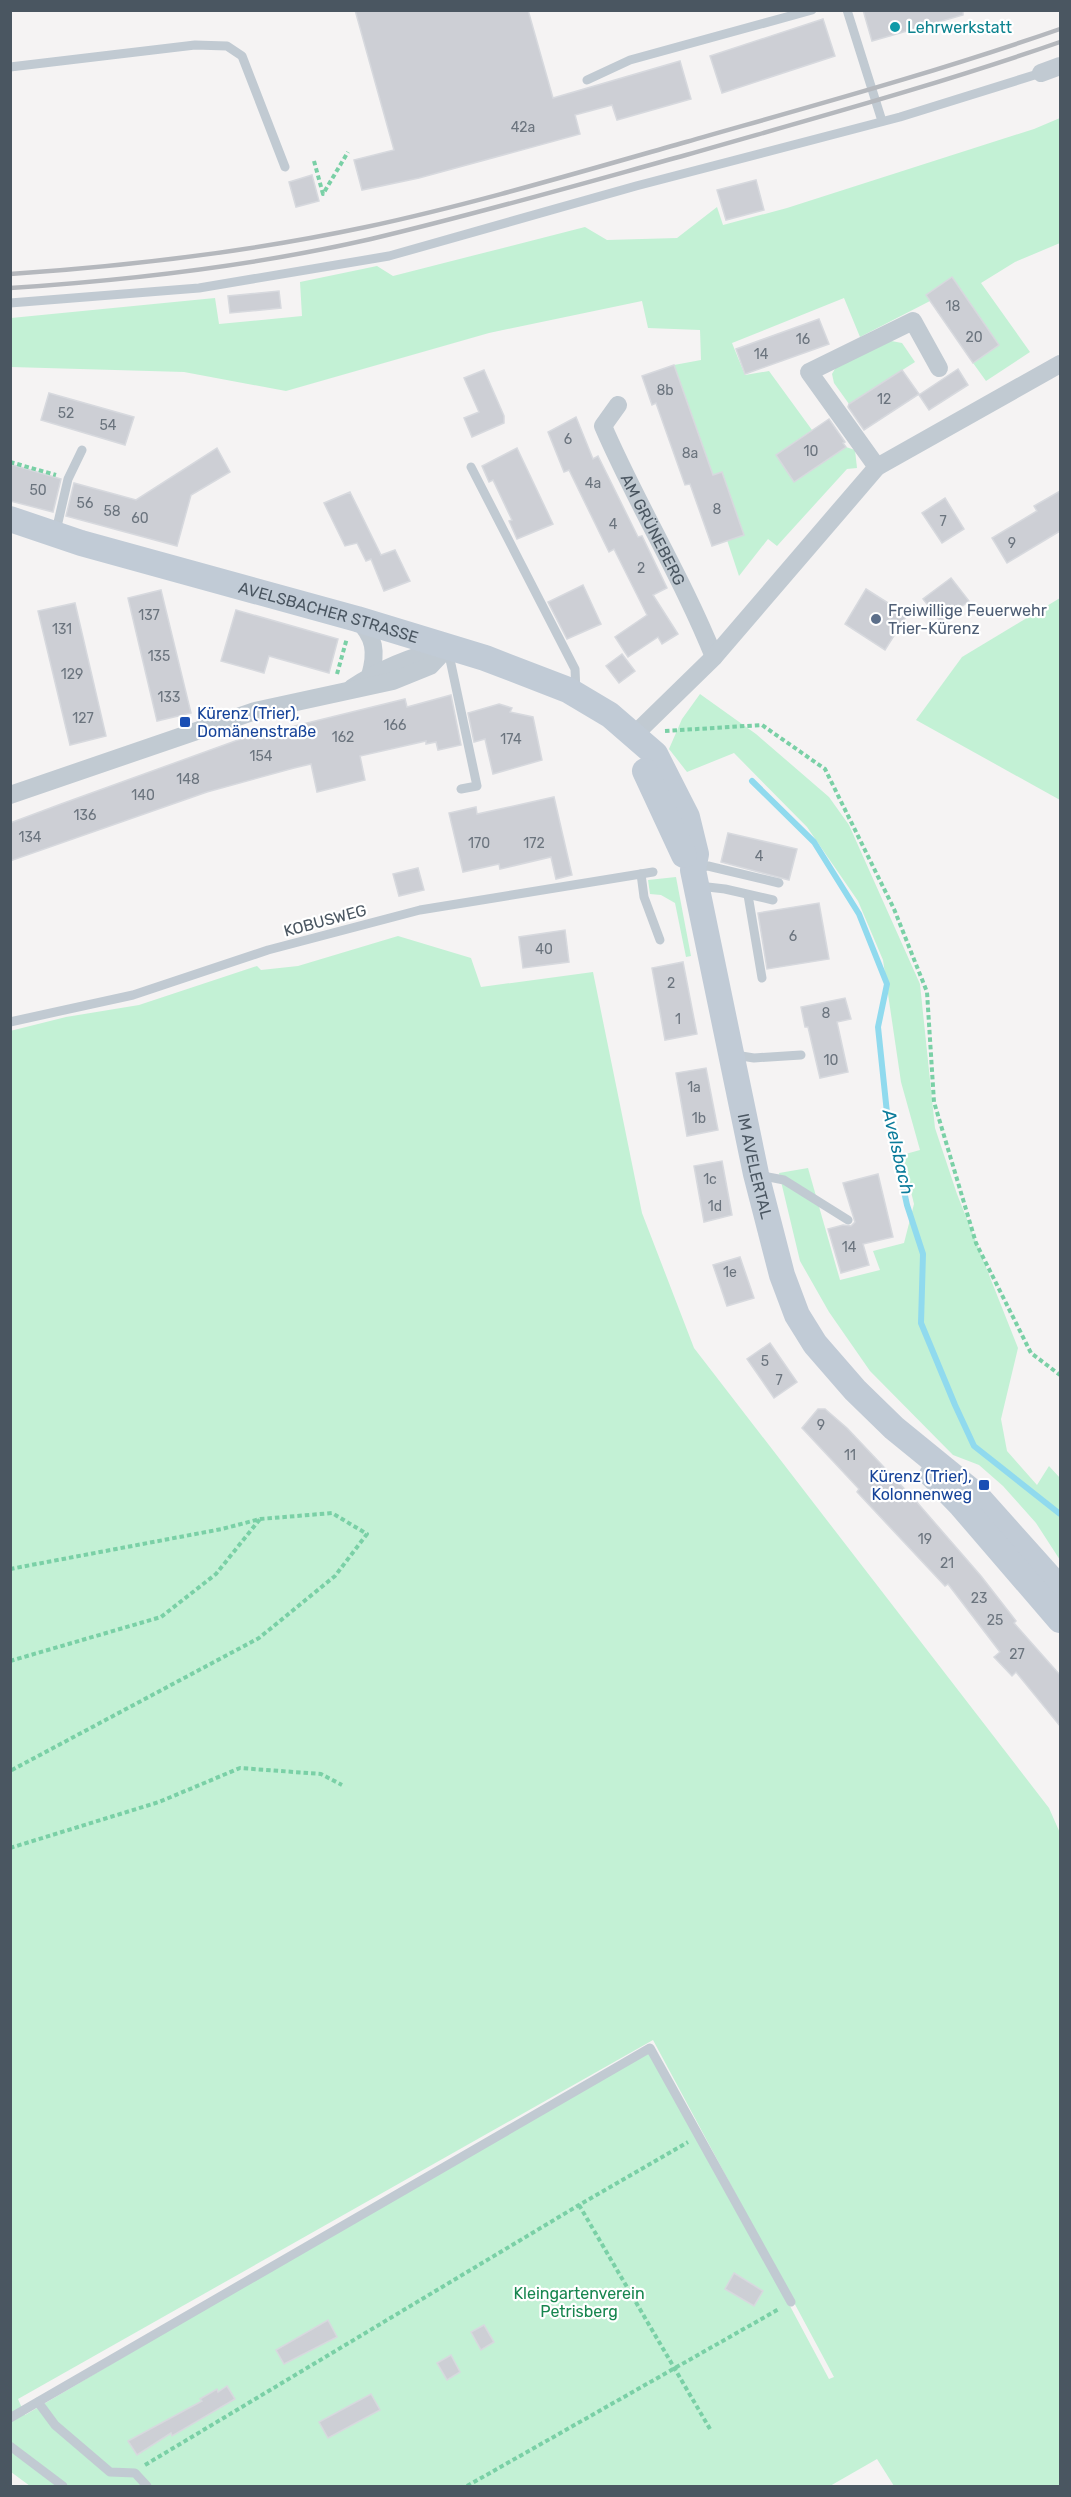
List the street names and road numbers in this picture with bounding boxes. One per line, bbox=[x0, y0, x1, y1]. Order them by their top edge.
street label: AM GRÜNEBERG bbox=[617, 471, 689, 589]
street label: AVELSBACHER STRASSE bbox=[236, 578, 421, 647]
street label: KOBUSWEG bbox=[282, 900, 369, 941]
street label: IM AVELERTAL bbox=[734, 1112, 776, 1221]

